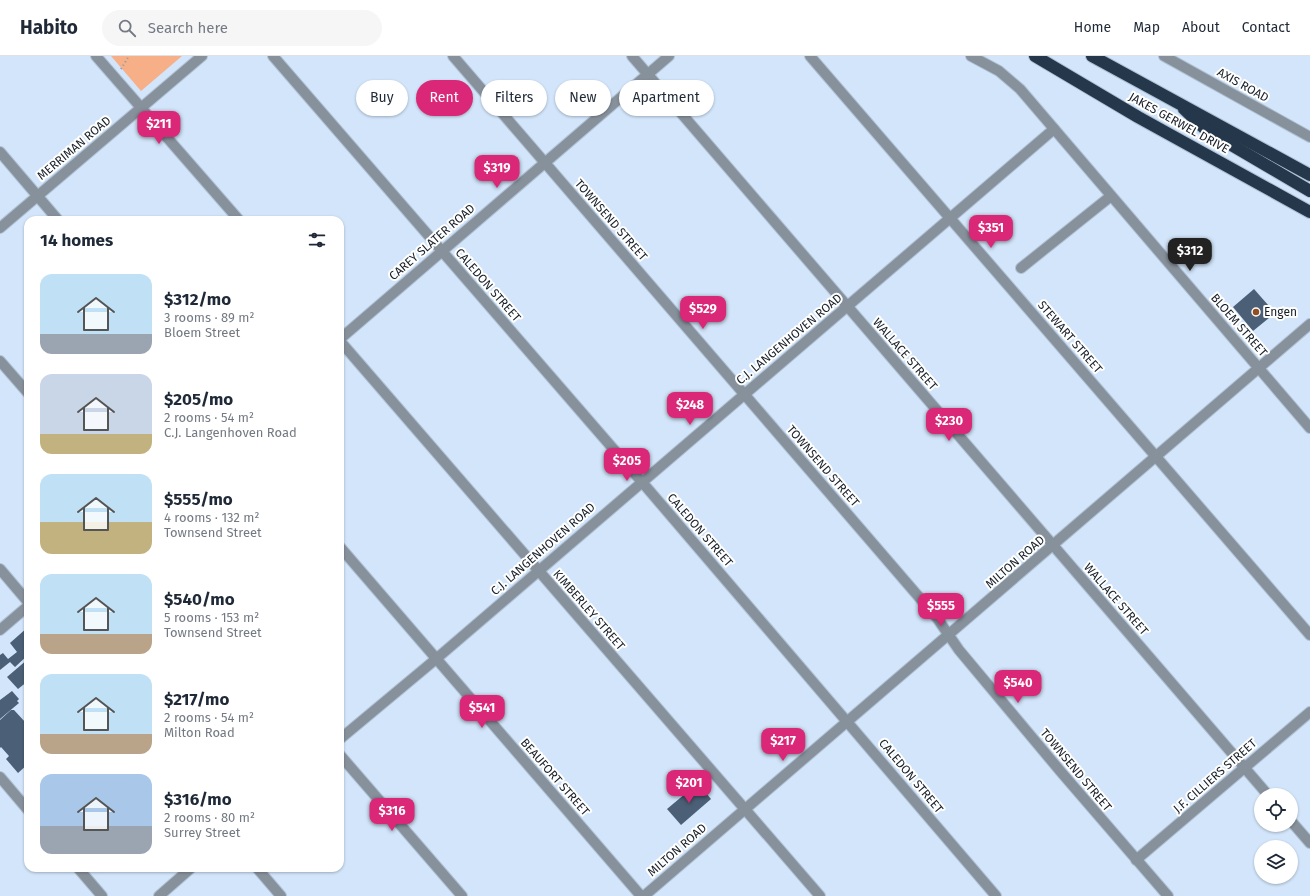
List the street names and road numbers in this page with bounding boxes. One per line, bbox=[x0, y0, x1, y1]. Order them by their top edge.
street label: AXIS ROAD bbox=[1215, 65, 1271, 105]
street label: JAKES GERWEL DRIVE bbox=[1127, 90, 1231, 156]
street label: MERRIMAN ROAD bbox=[35, 113, 114, 183]
street label: TOWNSEND STREET bbox=[572, 177, 651, 264]
street label: CAREY SLATER ROAD bbox=[386, 201, 478, 283]
street label: CALEDON STREET bbox=[452, 246, 524, 325]
street label: C.J. LANGENHOVEN ROAD bbox=[733, 291, 845, 387]
street label: BLOEM STREET bbox=[1208, 291, 1271, 360]
street label: STEWART STREET bbox=[1035, 298, 1106, 376]
street label: WALLACE STREET bbox=[870, 315, 941, 393]
street label: TOWNSEND STREET bbox=[784, 423, 863, 510]
street label: CALEDON STREET bbox=[664, 491, 736, 570]
street label: C.J. LANGENHOVEN ROAD bbox=[488, 500, 598, 598]
street label: MILTON ROAD bbox=[983, 533, 1047, 591]
street label: WALLACE STREET bbox=[1081, 560, 1152, 638]
street label: KIMBERLEY STREET bbox=[550, 567, 628, 654]
street label: TOWNSEND STREET bbox=[1038, 726, 1115, 815]
street label: BEAUFORT STREET bbox=[518, 736, 593, 819]
street label: CALEDON STREET bbox=[876, 736, 947, 816]
street label: J.F. CILLIERS STREET bbox=[1171, 736, 1260, 816]
street label: MILTON ROAD bbox=[645, 821, 709, 879]

